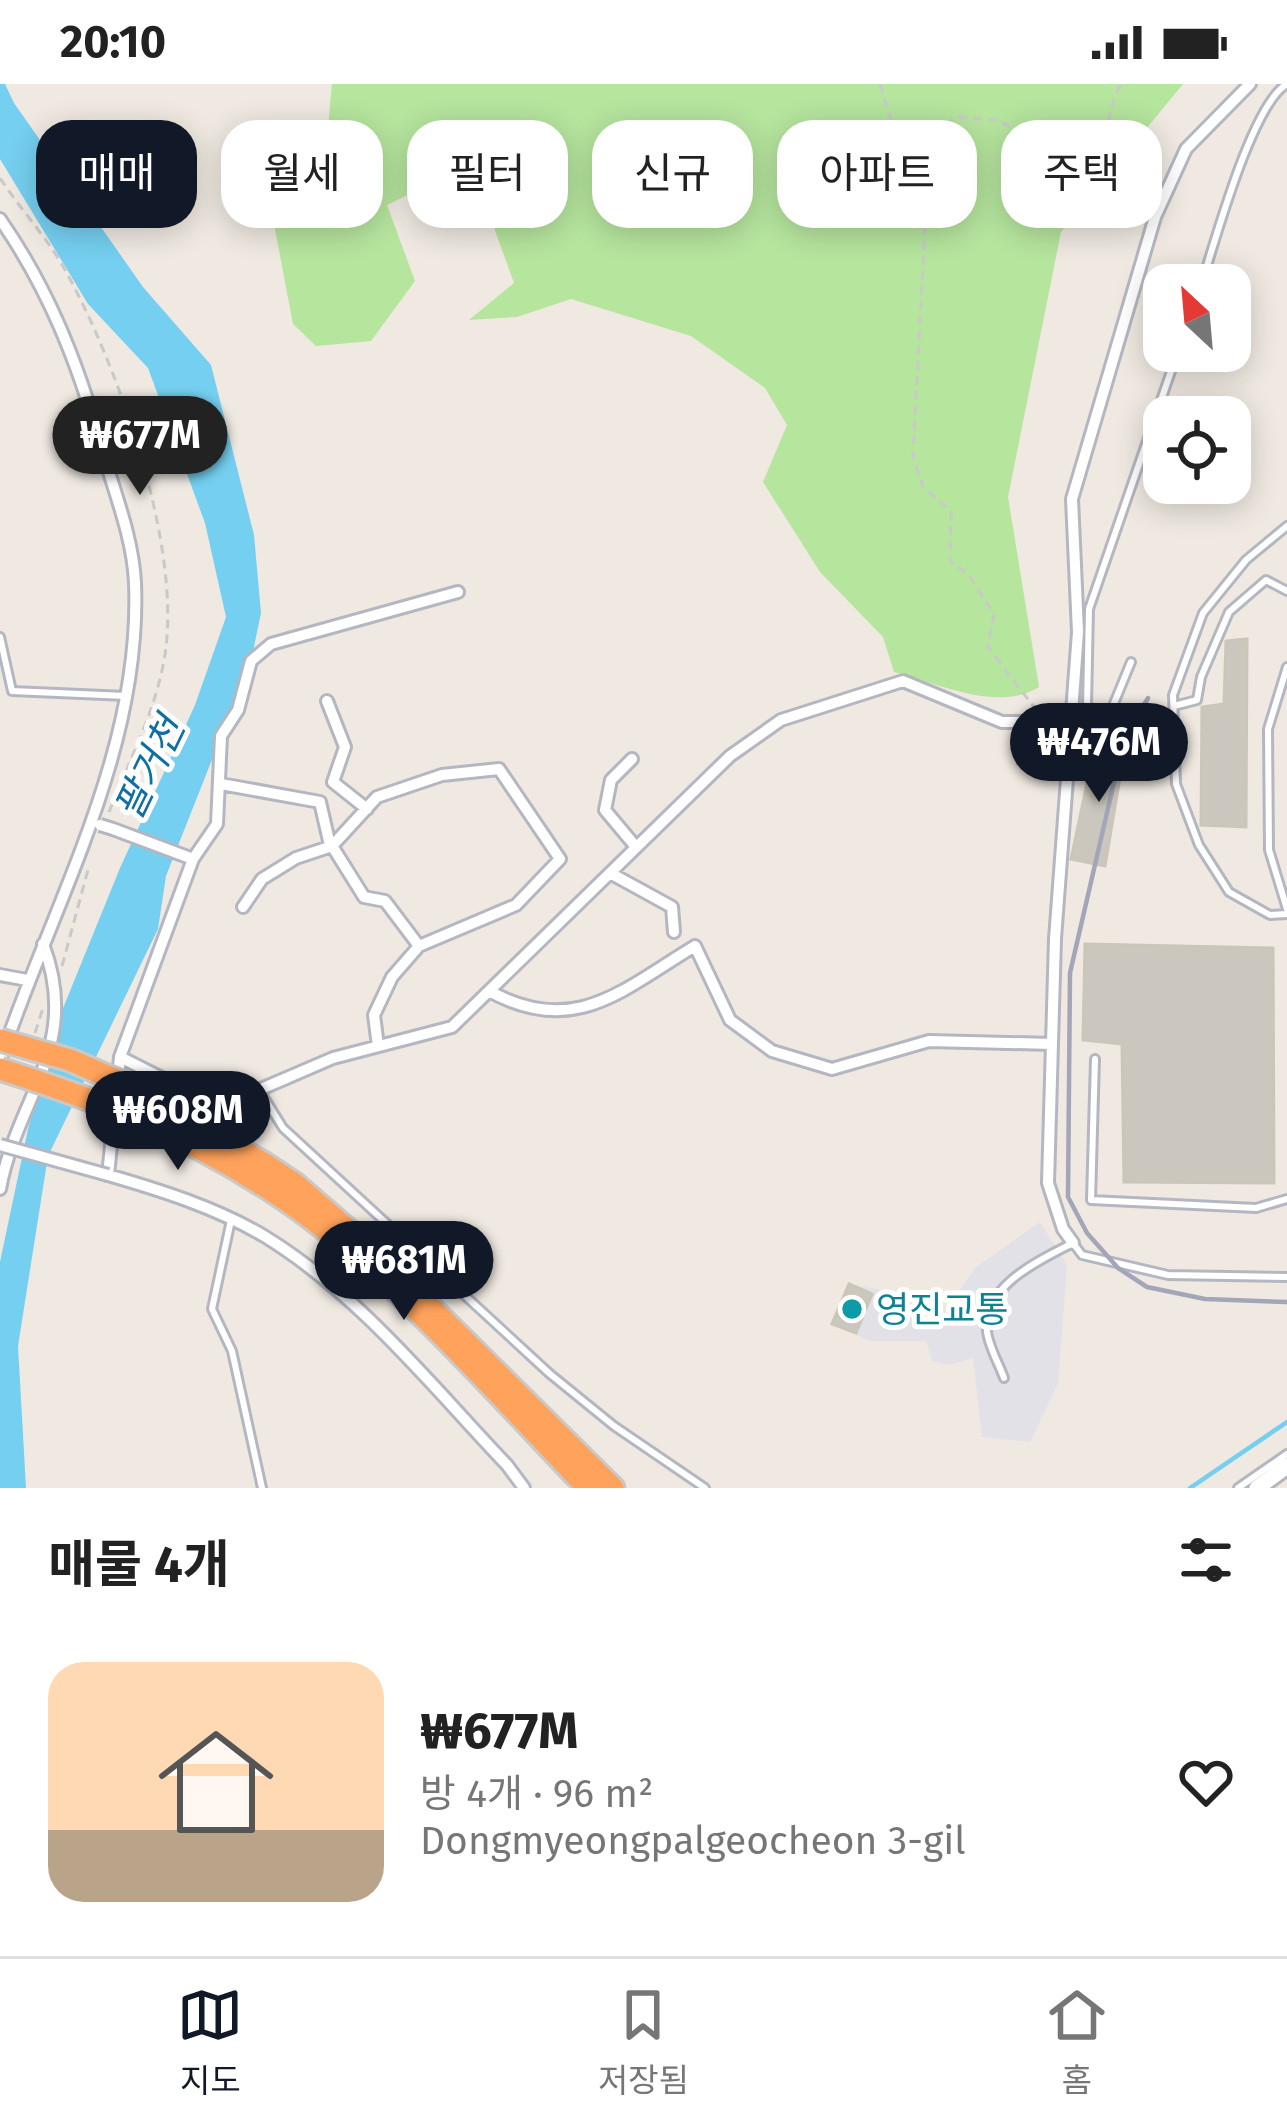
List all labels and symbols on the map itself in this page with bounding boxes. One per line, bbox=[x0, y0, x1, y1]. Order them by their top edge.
north arrow bbox=[1143, 264, 1251, 372]
pin: ₩677M bbox=[56, 396, 224, 498]
pin: ₩476M bbox=[1015, 703, 1183, 805]
water label: 팔거천 bbox=[106, 706, 196, 827]
pin: ₩608M bbox=[94, 1071, 262, 1173]
pin: ₩681M bbox=[320, 1221, 488, 1323]
place label: 영진교통 bbox=[876, 1288, 1008, 1332]
marker: 영진교통 bbox=[839, 1296, 865, 1322]

